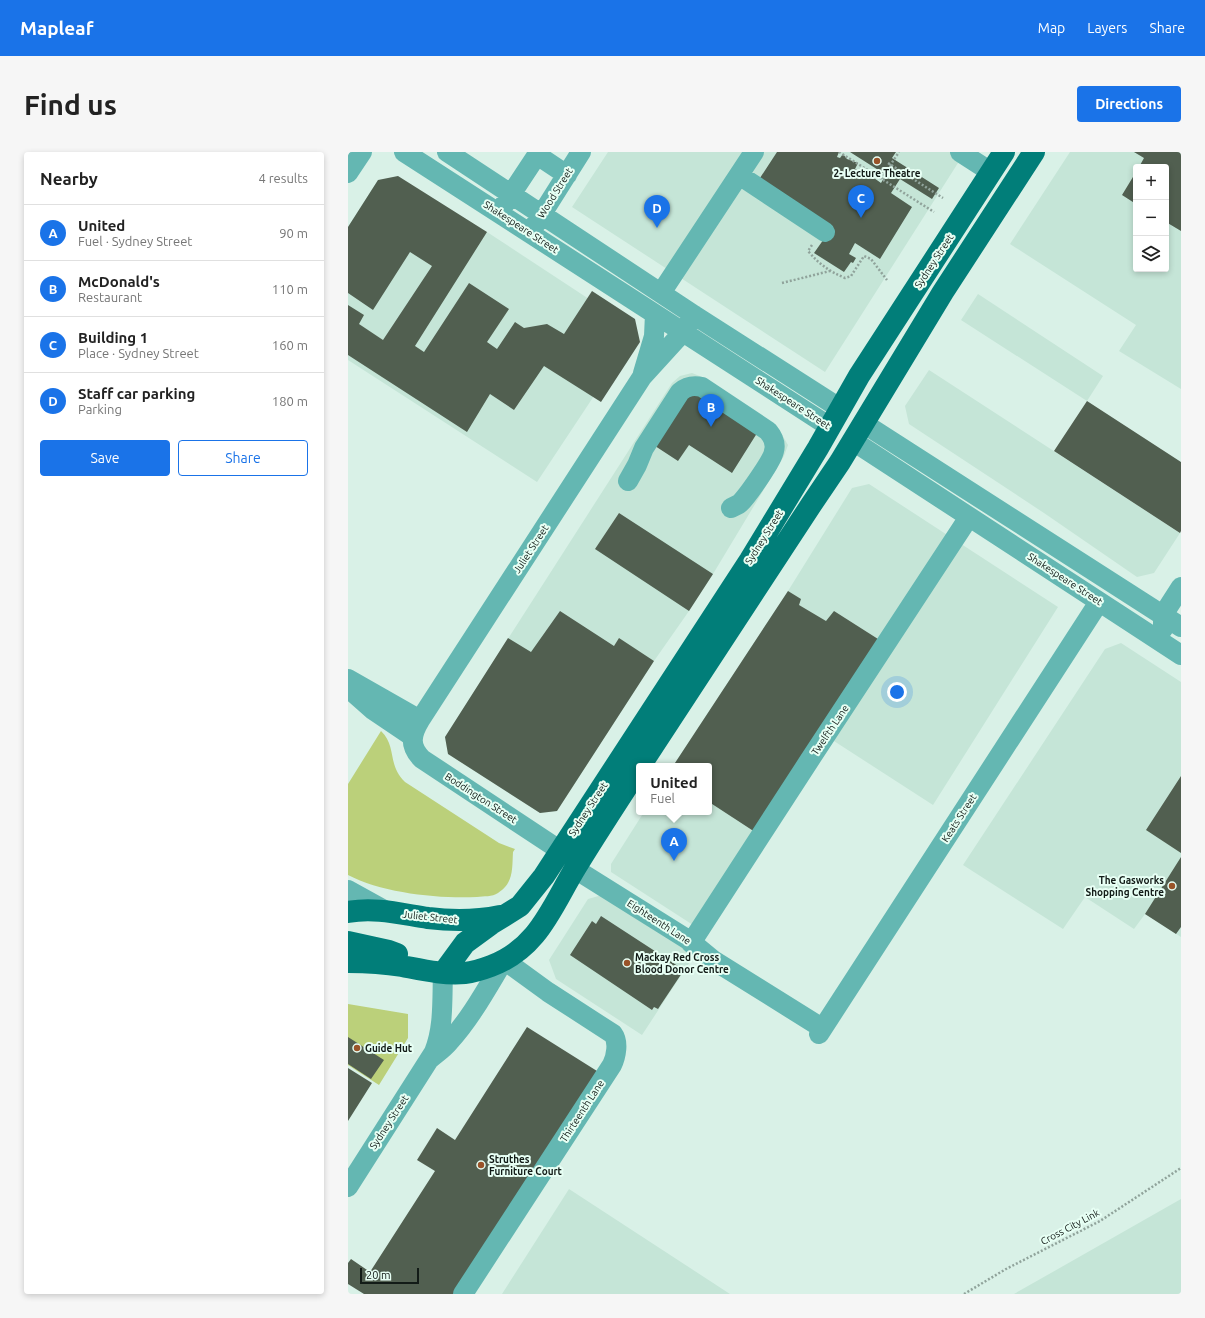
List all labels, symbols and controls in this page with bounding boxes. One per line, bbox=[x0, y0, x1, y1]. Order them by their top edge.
text: Mapleaf bbox=[20, 17, 93, 39]
text: Map bbox=[1038, 20, 1065, 36]
text: Layers bbox=[1087, 20, 1127, 36]
text: Share bbox=[1149, 20, 1185, 36]
button: Directions bbox=[1077, 86, 1181, 122]
text: Find us bbox=[24, 89, 117, 120]
marker: 2- Lecture Theatre bbox=[872, 156, 882, 166]
map controls bbox=[1133, 164, 1169, 272]
button: + bbox=[1133, 164, 1169, 200]
street label: Wood Street bbox=[535, 166, 575, 220]
place label: 2- Lecture Theatre bbox=[834, 168, 921, 179]
text: Nearby bbox=[40, 169, 98, 188]
text: 4 results bbox=[258, 171, 308, 185]
pin: C bbox=[848, 185, 874, 218]
pin: D bbox=[644, 195, 670, 228]
street label: Shakespeare Street bbox=[482, 199, 560, 255]
button: − bbox=[1133, 200, 1169, 236]
text: United bbox=[78, 217, 125, 234]
text: A bbox=[48, 226, 58, 240]
text: 90 m bbox=[279, 226, 308, 240]
street label: Sydney Street bbox=[912, 232, 956, 290]
text: Fuel · Sydney Street bbox=[78, 234, 192, 248]
button: layers bbox=[1133, 236, 1169, 272]
text: McDonald's bbox=[78, 273, 160, 290]
text: B bbox=[49, 282, 57, 296]
text: 110 m bbox=[272, 282, 308, 296]
text: Restaurant bbox=[78, 290, 142, 304]
text: Building 1 bbox=[78, 329, 148, 346]
text: C bbox=[49, 338, 57, 352]
text: 160 m bbox=[272, 338, 308, 352]
text: Place · Sydney Street bbox=[78, 346, 199, 360]
street label: Shakespeare Street bbox=[754, 375, 832, 431]
text: Staff car parking bbox=[78, 385, 195, 402]
text: D bbox=[48, 394, 58, 408]
text: 180 m bbox=[272, 394, 308, 408]
pin: B bbox=[698, 394, 724, 427]
text: Parking bbox=[78, 402, 122, 416]
button: Save bbox=[40, 440, 170, 476]
button: Share bbox=[178, 440, 308, 476]
street label: Sydney Street bbox=[743, 508, 785, 566]
street label: Juliet Street bbox=[511, 523, 551, 575]
street label: Shakespeare Street bbox=[1026, 551, 1104, 607]
your location bbox=[887, 682, 907, 702]
street label: Twelfth Lane bbox=[809, 703, 851, 757]
popup bbox=[636, 763, 712, 815]
street label: Boddington Street bbox=[443, 771, 519, 825]
text: United bbox=[650, 774, 698, 791]
street label: Sydney Street bbox=[566, 780, 610, 838]
text: Fuel bbox=[650, 791, 675, 805]
street label: Keats Street bbox=[939, 792, 979, 844]
pin: A bbox=[661, 828, 687, 861]
place label: The Gasworks Shopping Centre bbox=[1086, 875, 1164, 898]
marker: The Gasworks Shopping Centre bbox=[1167, 881, 1177, 891]
street label: Eighteenth Lane bbox=[625, 897, 693, 947]
street label: Juliet Street bbox=[402, 909, 458, 925]
place label: Mackay Red Cross Blood Donor Centre bbox=[635, 952, 729, 975]
marker: Mackay Red Cross Blood Donor Centre bbox=[622, 958, 632, 968]
marker: Guide Hut bbox=[352, 1043, 362, 1053]
place label: Guide Hut bbox=[365, 1043, 413, 1054]
street label: Thirteenth Lane bbox=[558, 1078, 606, 1144]
street label: Sydney Street bbox=[367, 1093, 411, 1151]
place label: Struthes Furniture Court bbox=[489, 1154, 563, 1177]
marker: Struthes Furniture Court bbox=[476, 1160, 486, 1170]
street label: Cross City Link bbox=[1039, 1207, 1101, 1247]
scale bar bbox=[360, 1266, 419, 1285]
text: 20 m bbox=[366, 1269, 390, 1281]

